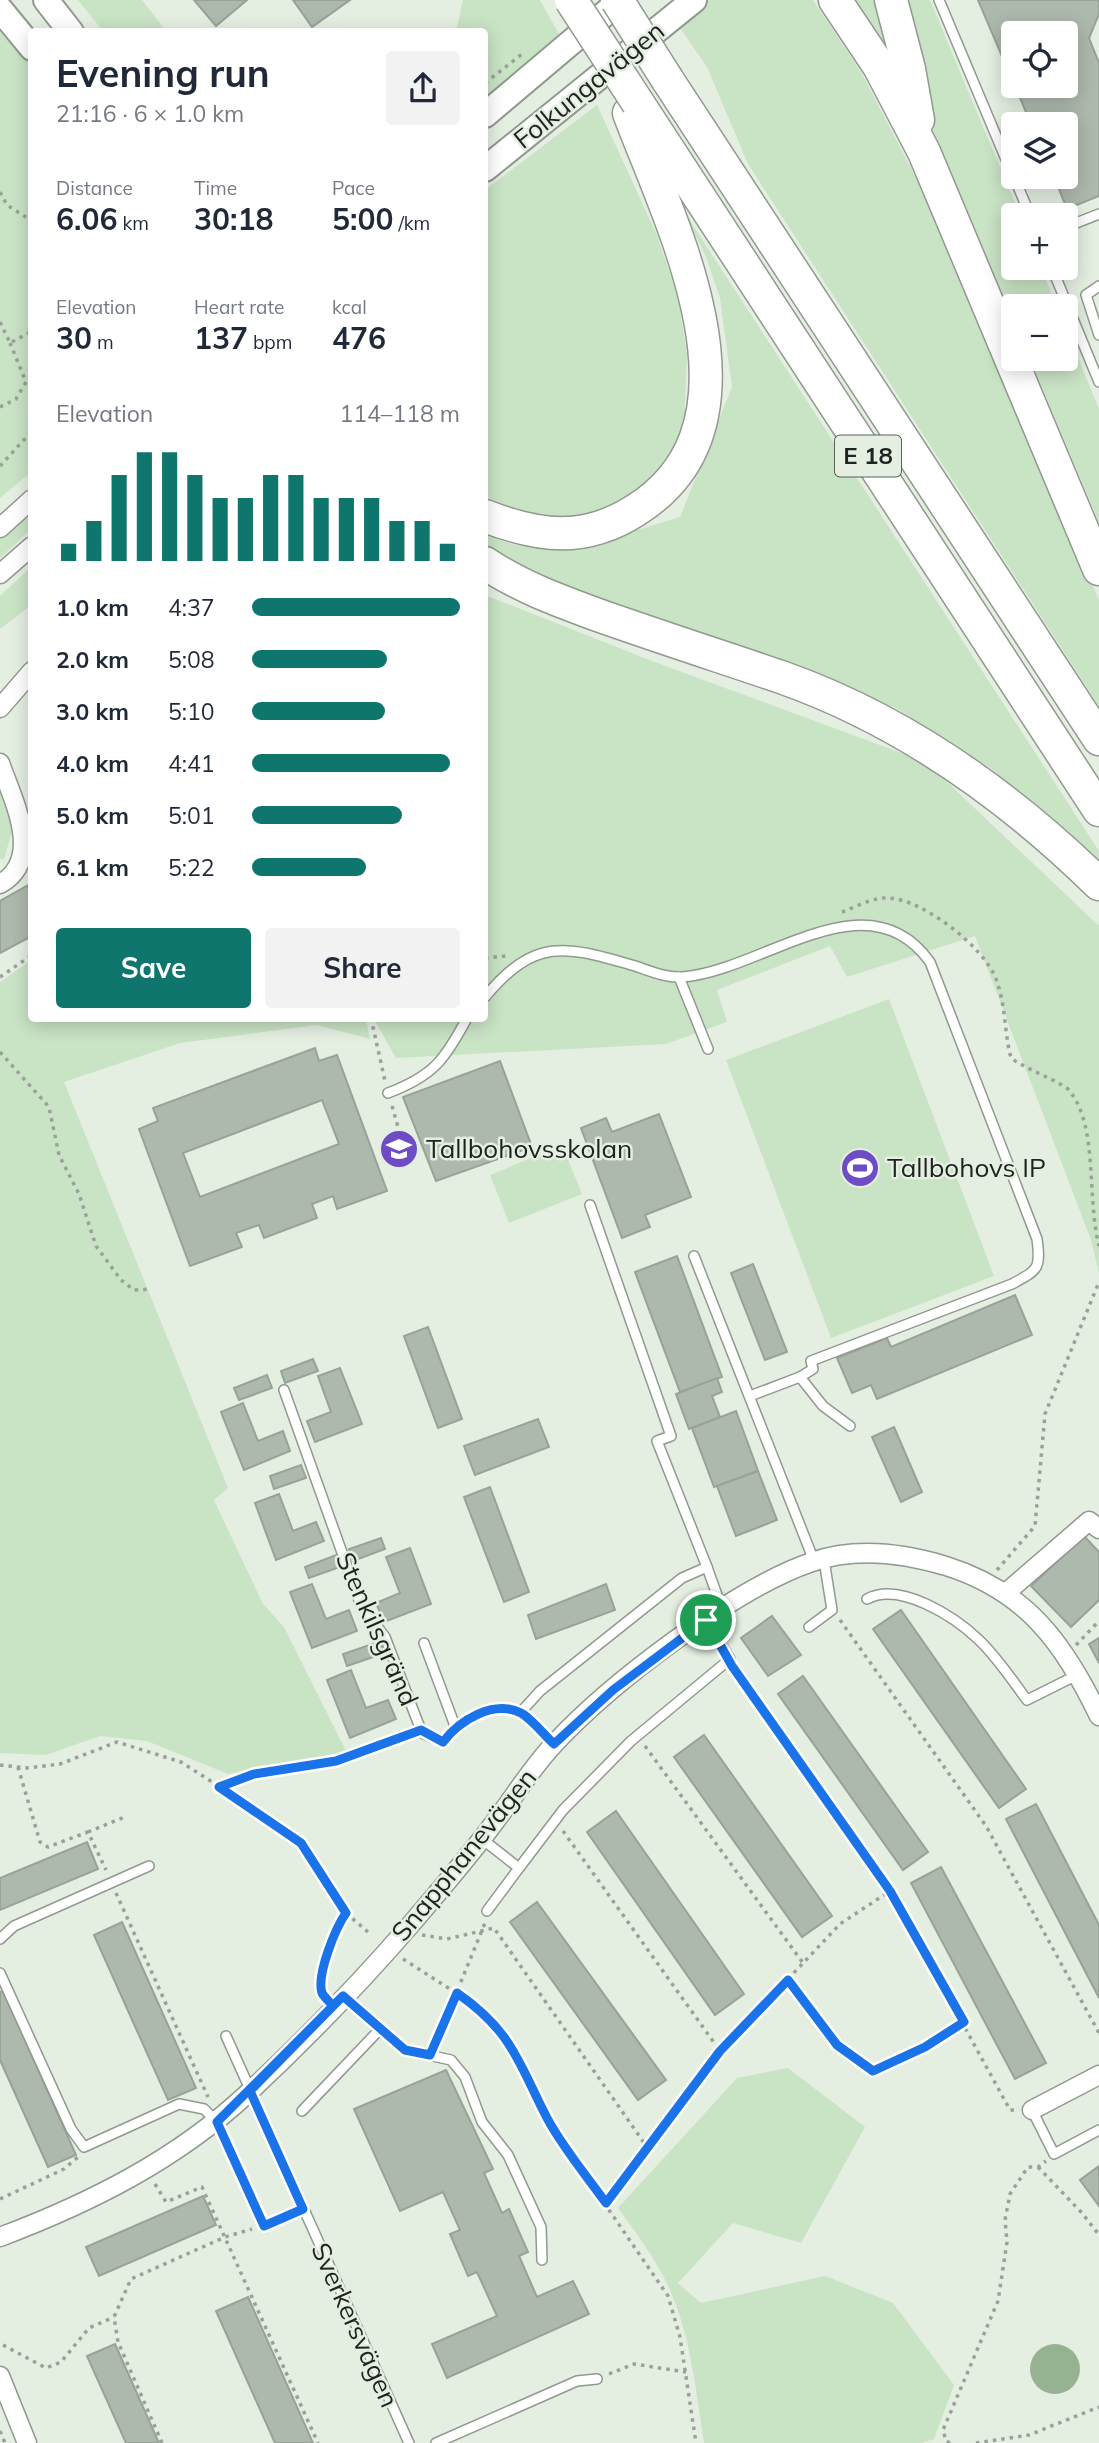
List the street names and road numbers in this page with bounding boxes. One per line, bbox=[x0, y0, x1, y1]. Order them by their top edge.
street label: Folkungavägen bbox=[507, 14, 671, 155]
road number: E 18 bbox=[835, 435, 901, 476]
street label: Stenkilsgränd bbox=[329, 1547, 426, 1711]
street label: Snapphanevägen bbox=[384, 1762, 543, 1948]
street label: Sverkersvägen bbox=[304, 2237, 406, 2412]

